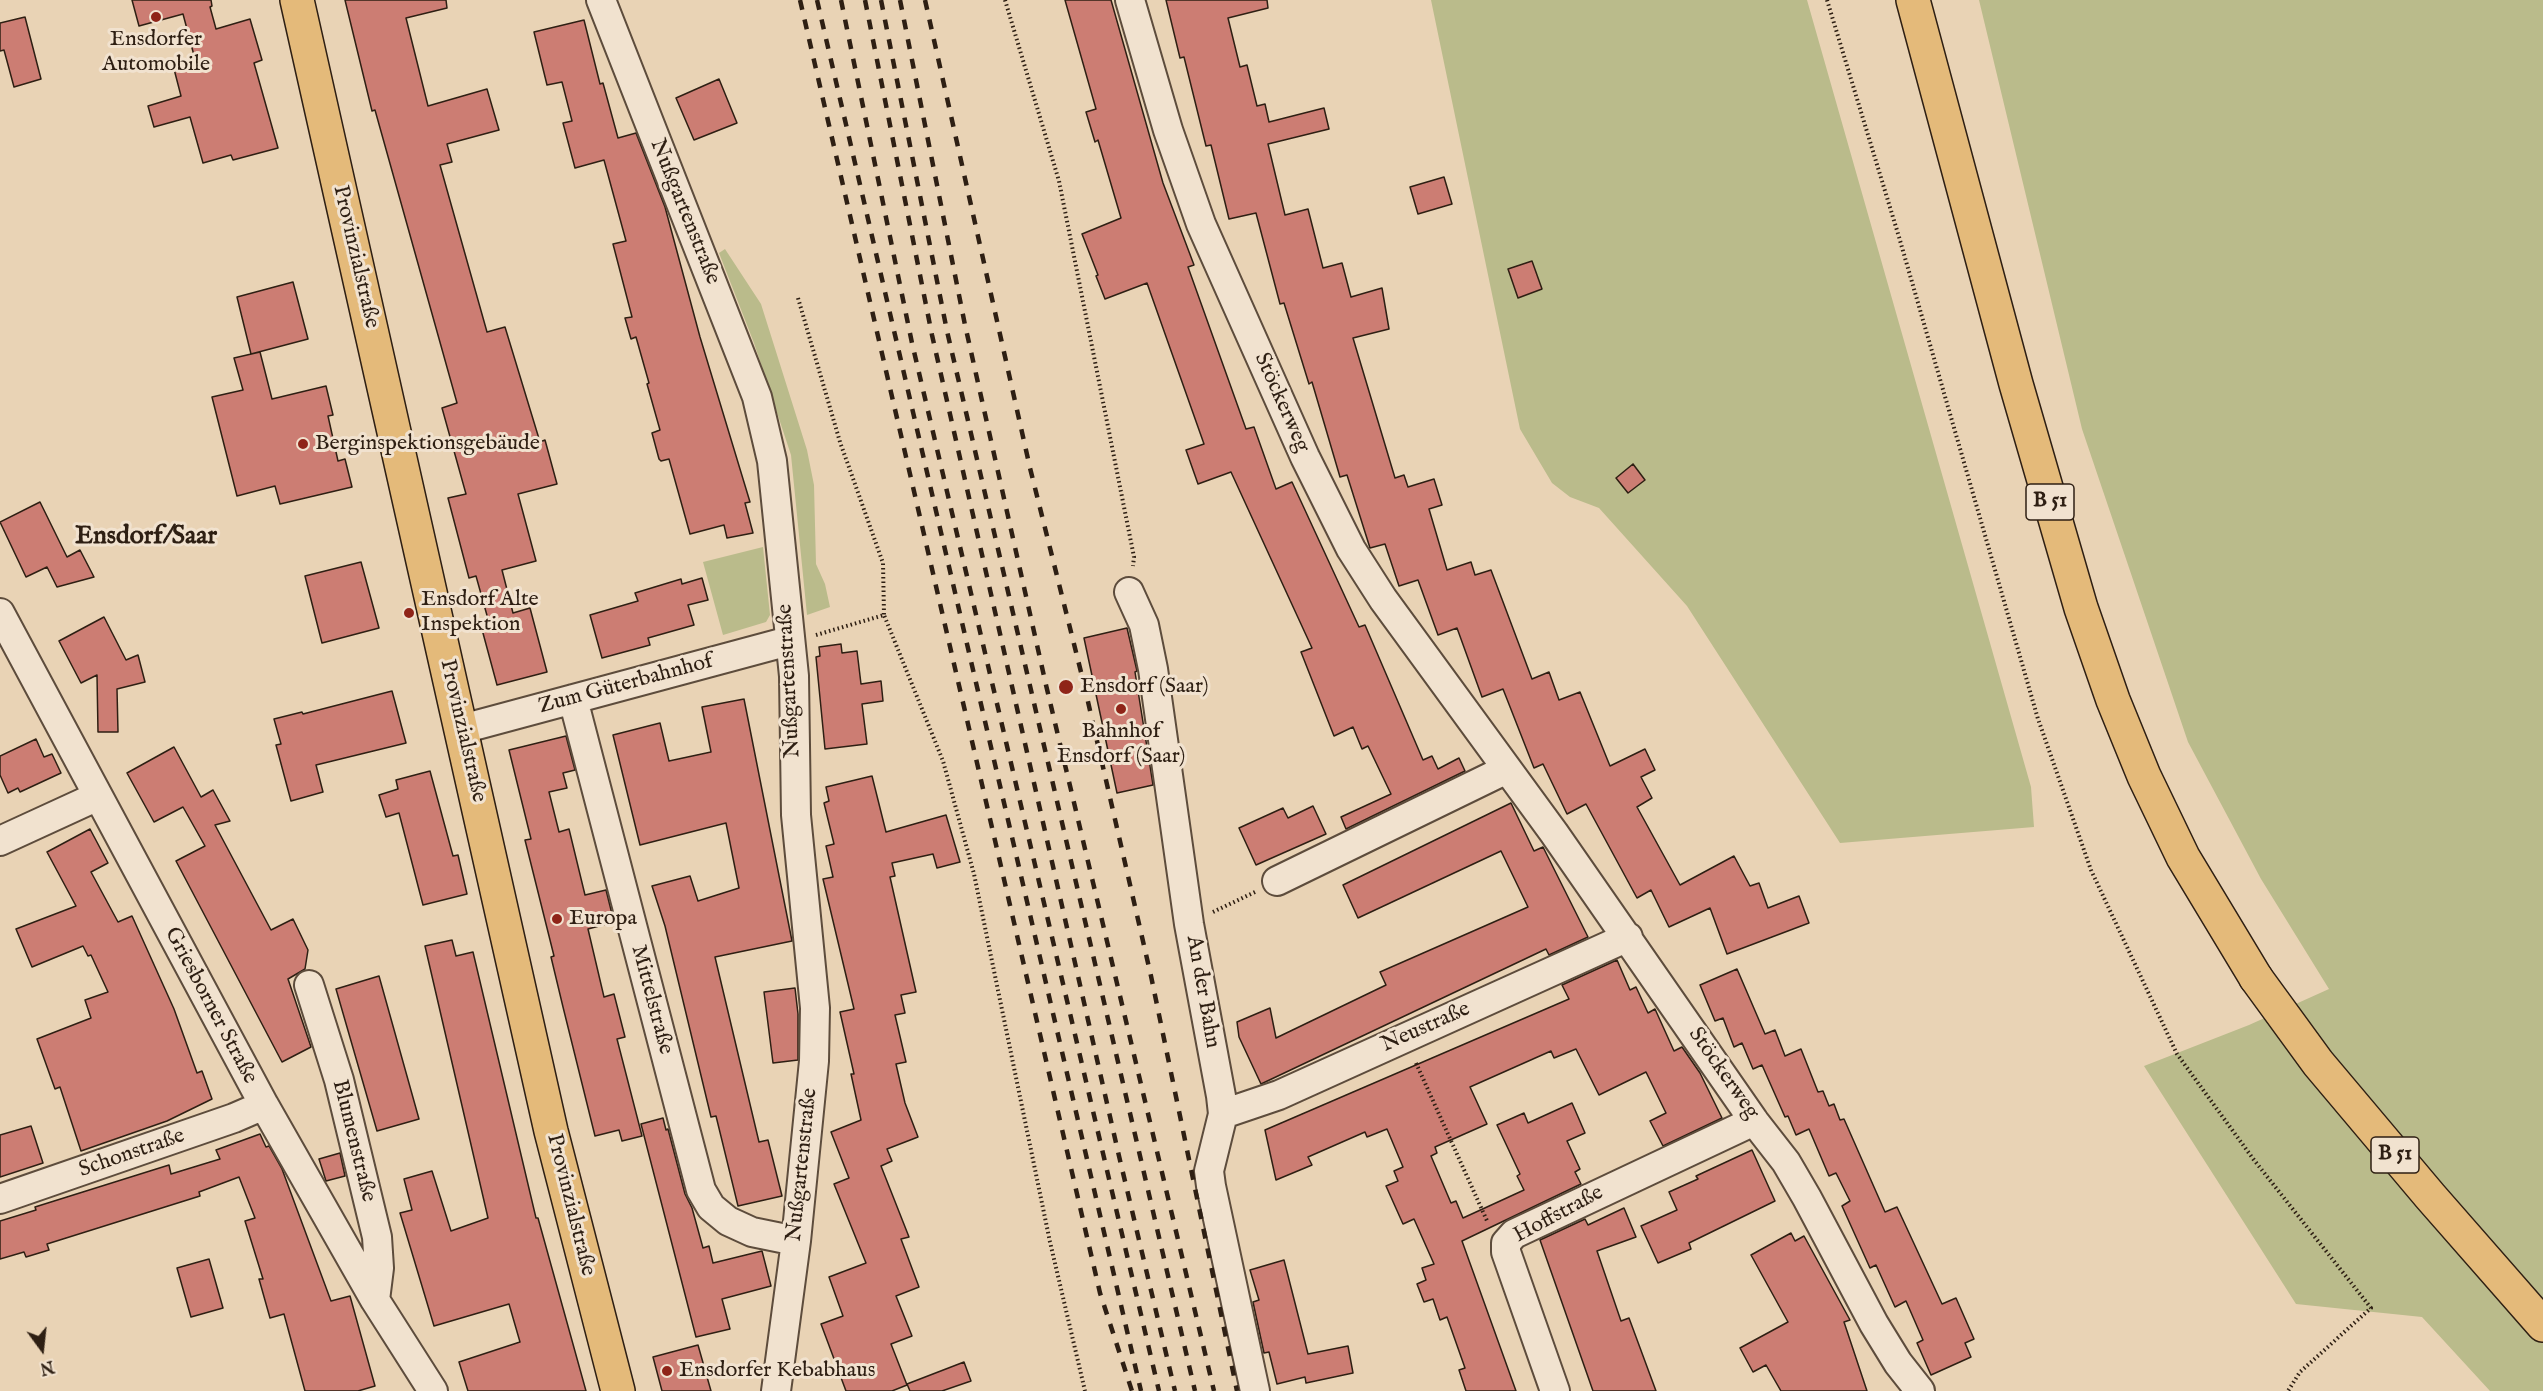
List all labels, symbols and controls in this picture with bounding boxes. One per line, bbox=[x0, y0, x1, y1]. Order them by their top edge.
marker: Ensdorfer Automobile bbox=[149, 10, 163, 24]
place label: Ensdorfer Automobile bbox=[102, 27, 210, 78]
street label: Nußgartenstraße bbox=[643, 135, 725, 289]
street label: Provinzialstraße bbox=[326, 183, 384, 331]
street label: Stöckerweg bbox=[1247, 349, 1315, 457]
place label: Berginspektionsgebäude bbox=[315, 431, 540, 457]
marker: Berginspektionsgebäude bbox=[296, 437, 310, 451]
road number: B 51 bbox=[2026, 484, 2074, 520]
district label: Ensdorf/Saar bbox=[75, 522, 217, 554]
place label: Ensdorf Alte Inspektion bbox=[421, 587, 539, 638]
street label: Nußgartenstraße bbox=[773, 603, 807, 759]
marker: Ensdorf Alte Inspektion bbox=[402, 606, 416, 620]
street label: Zum Güterbahnhof bbox=[536, 649, 716, 721]
street label: Provinzialstraße bbox=[433, 657, 491, 805]
place label: Ensdorf (Saar) bbox=[1080, 674, 1209, 700]
marker: Ensdorf (Saar) bbox=[1057, 678, 1075, 696]
marker: Bahnhof Ensdorf (Saar) bbox=[1114, 702, 1128, 716]
place label: Bahnhof Ensdorf (Saar) bbox=[1057, 719, 1185, 770]
place label: Europa bbox=[569, 906, 637, 932]
marker: Europa bbox=[550, 912, 564, 926]
street label: Griesborner Straße bbox=[158, 923, 262, 1089]
street label: An der Bahn bbox=[1179, 934, 1225, 1050]
street label: Mittelstraße bbox=[624, 942, 678, 1058]
street label: Neustraße bbox=[1378, 997, 1474, 1059]
street label: Stöckerweg bbox=[1682, 1023, 1764, 1125]
street label: Blumenstraße bbox=[325, 1077, 381, 1205]
street label: Nußgartenstraße bbox=[782, 1087, 824, 1243]
street label: Schonstraße bbox=[76, 1124, 188, 1184]
street label: Provinzialstraße bbox=[540, 1131, 600, 1279]
road number: B 51 bbox=[2371, 1137, 2419, 1173]
street label: Hoffstraße bbox=[1510, 1180, 1608, 1250]
north arrow bbox=[12, 1319, 72, 1379]
text: N bbox=[37, 1355, 56, 1378]
place label: Ensdorfer Kebabhaus bbox=[679, 1358, 875, 1384]
marker: Ensdorfer Kebabhaus bbox=[660, 1364, 674, 1378]

